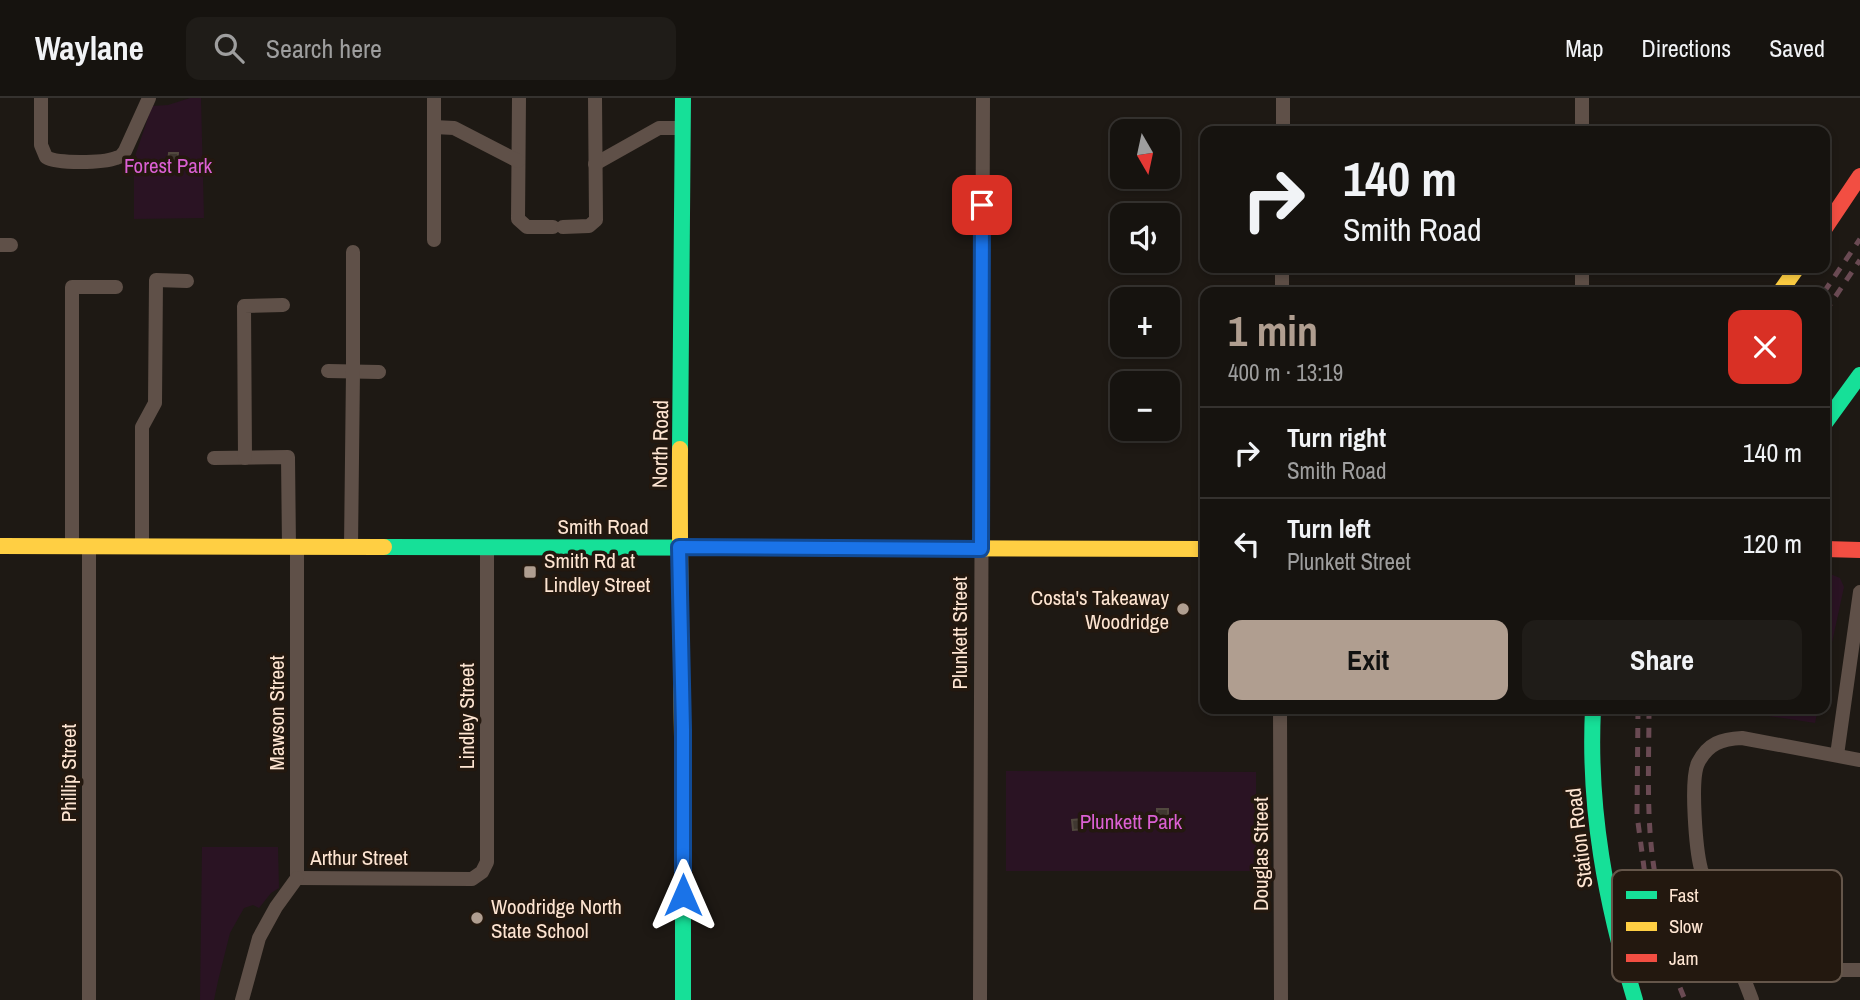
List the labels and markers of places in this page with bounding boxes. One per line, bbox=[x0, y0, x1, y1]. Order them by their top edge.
pin bbox=[952, 175, 1012, 235]
place label: Smith Rd at Lindley Street bbox=[544, 546, 650, 599]
marker: Smith Rd at Lindley Street bbox=[522, 564, 538, 580]
place label: Costa's Takeaway Woodridge bbox=[1031, 583, 1169, 636]
marker: Costa's Takeaway Woodridge bbox=[1175, 601, 1191, 617]
place label: Woodridge North State School bbox=[491, 892, 622, 945]
marker: Woodridge North State School bbox=[469, 910, 485, 926]

